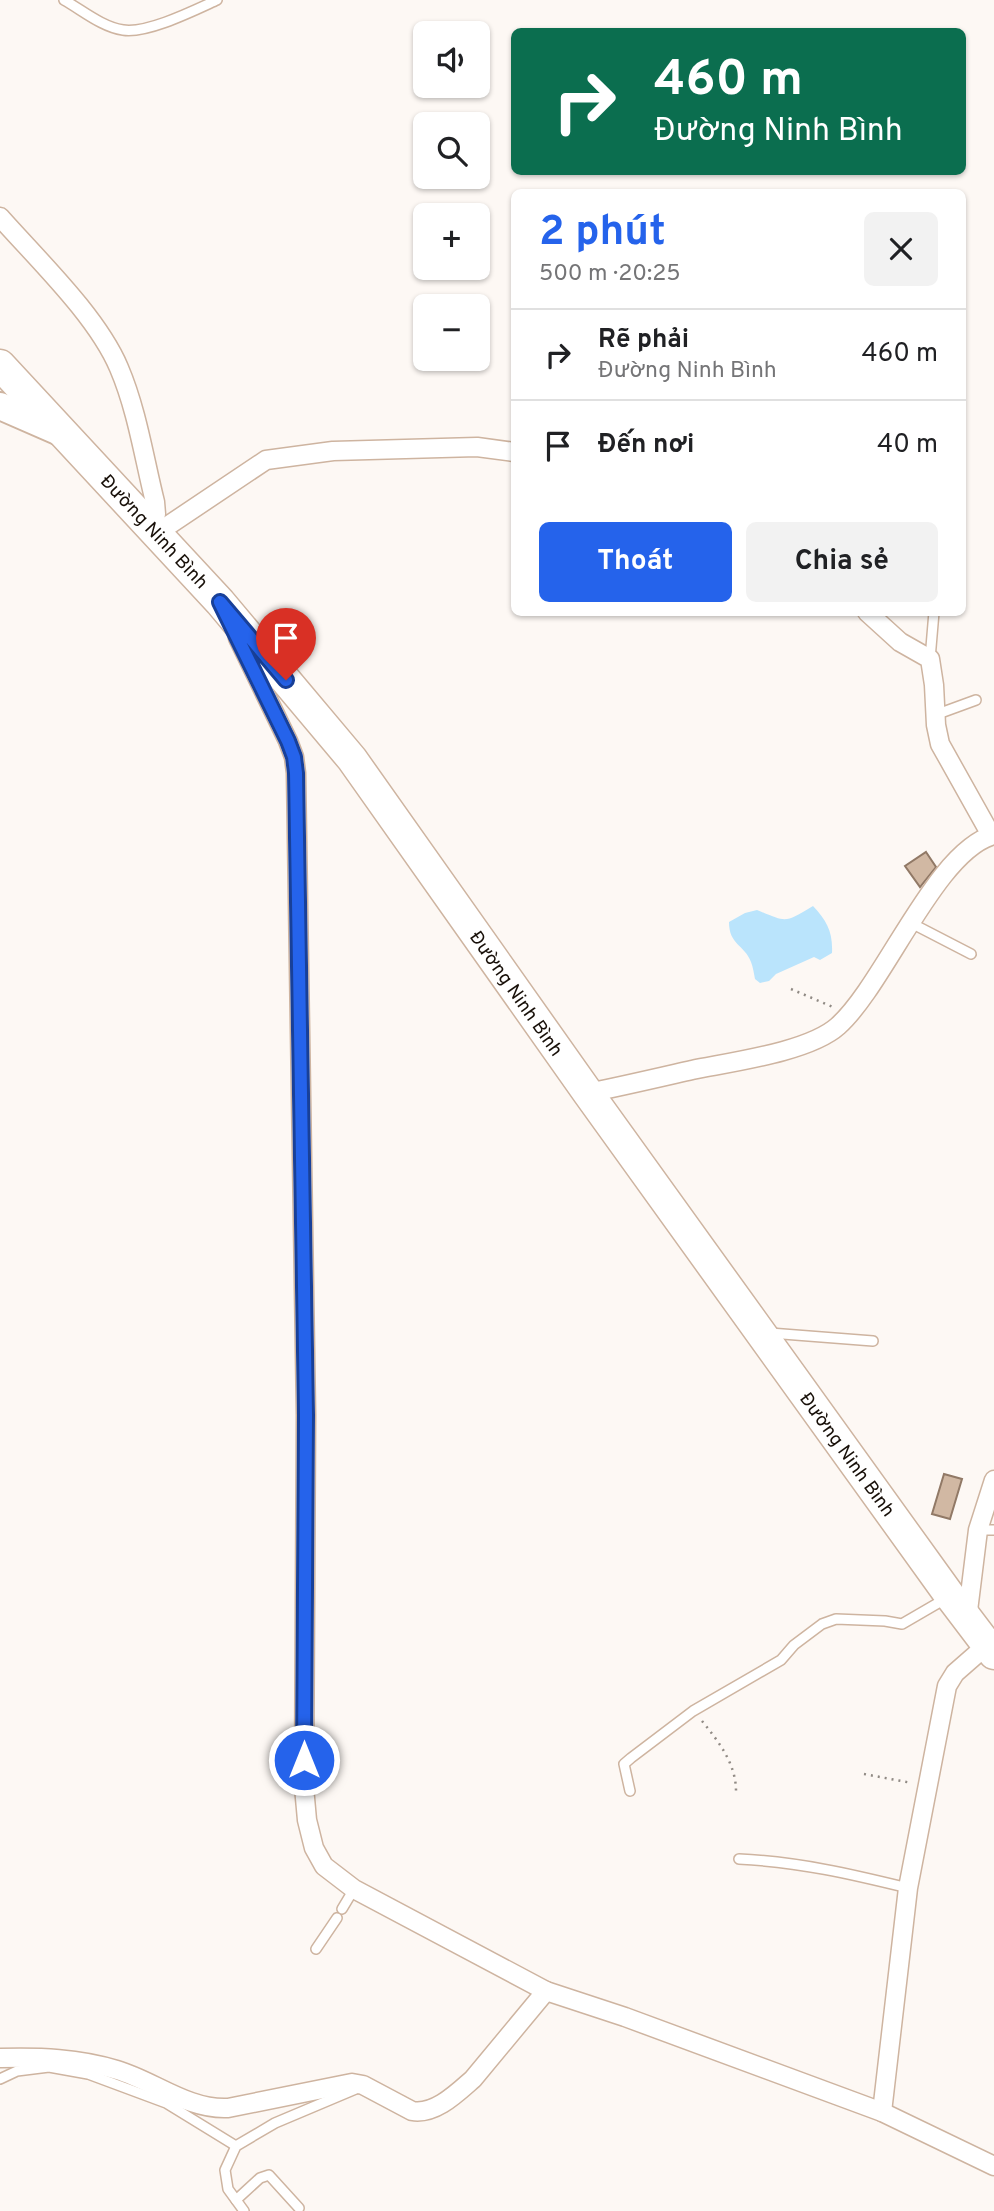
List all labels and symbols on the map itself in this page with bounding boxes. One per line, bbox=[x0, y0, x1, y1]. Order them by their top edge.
street label: Đường Ninh Bình bbox=[94, 470, 213, 595]
pin bbox=[256, 608, 316, 680]
street label: Đường Ninh Bình bbox=[463, 927, 568, 1062]
street label: Đường Ninh Bình bbox=[793, 1388, 900, 1522]
position arrow bbox=[267, 1723, 341, 1797]

